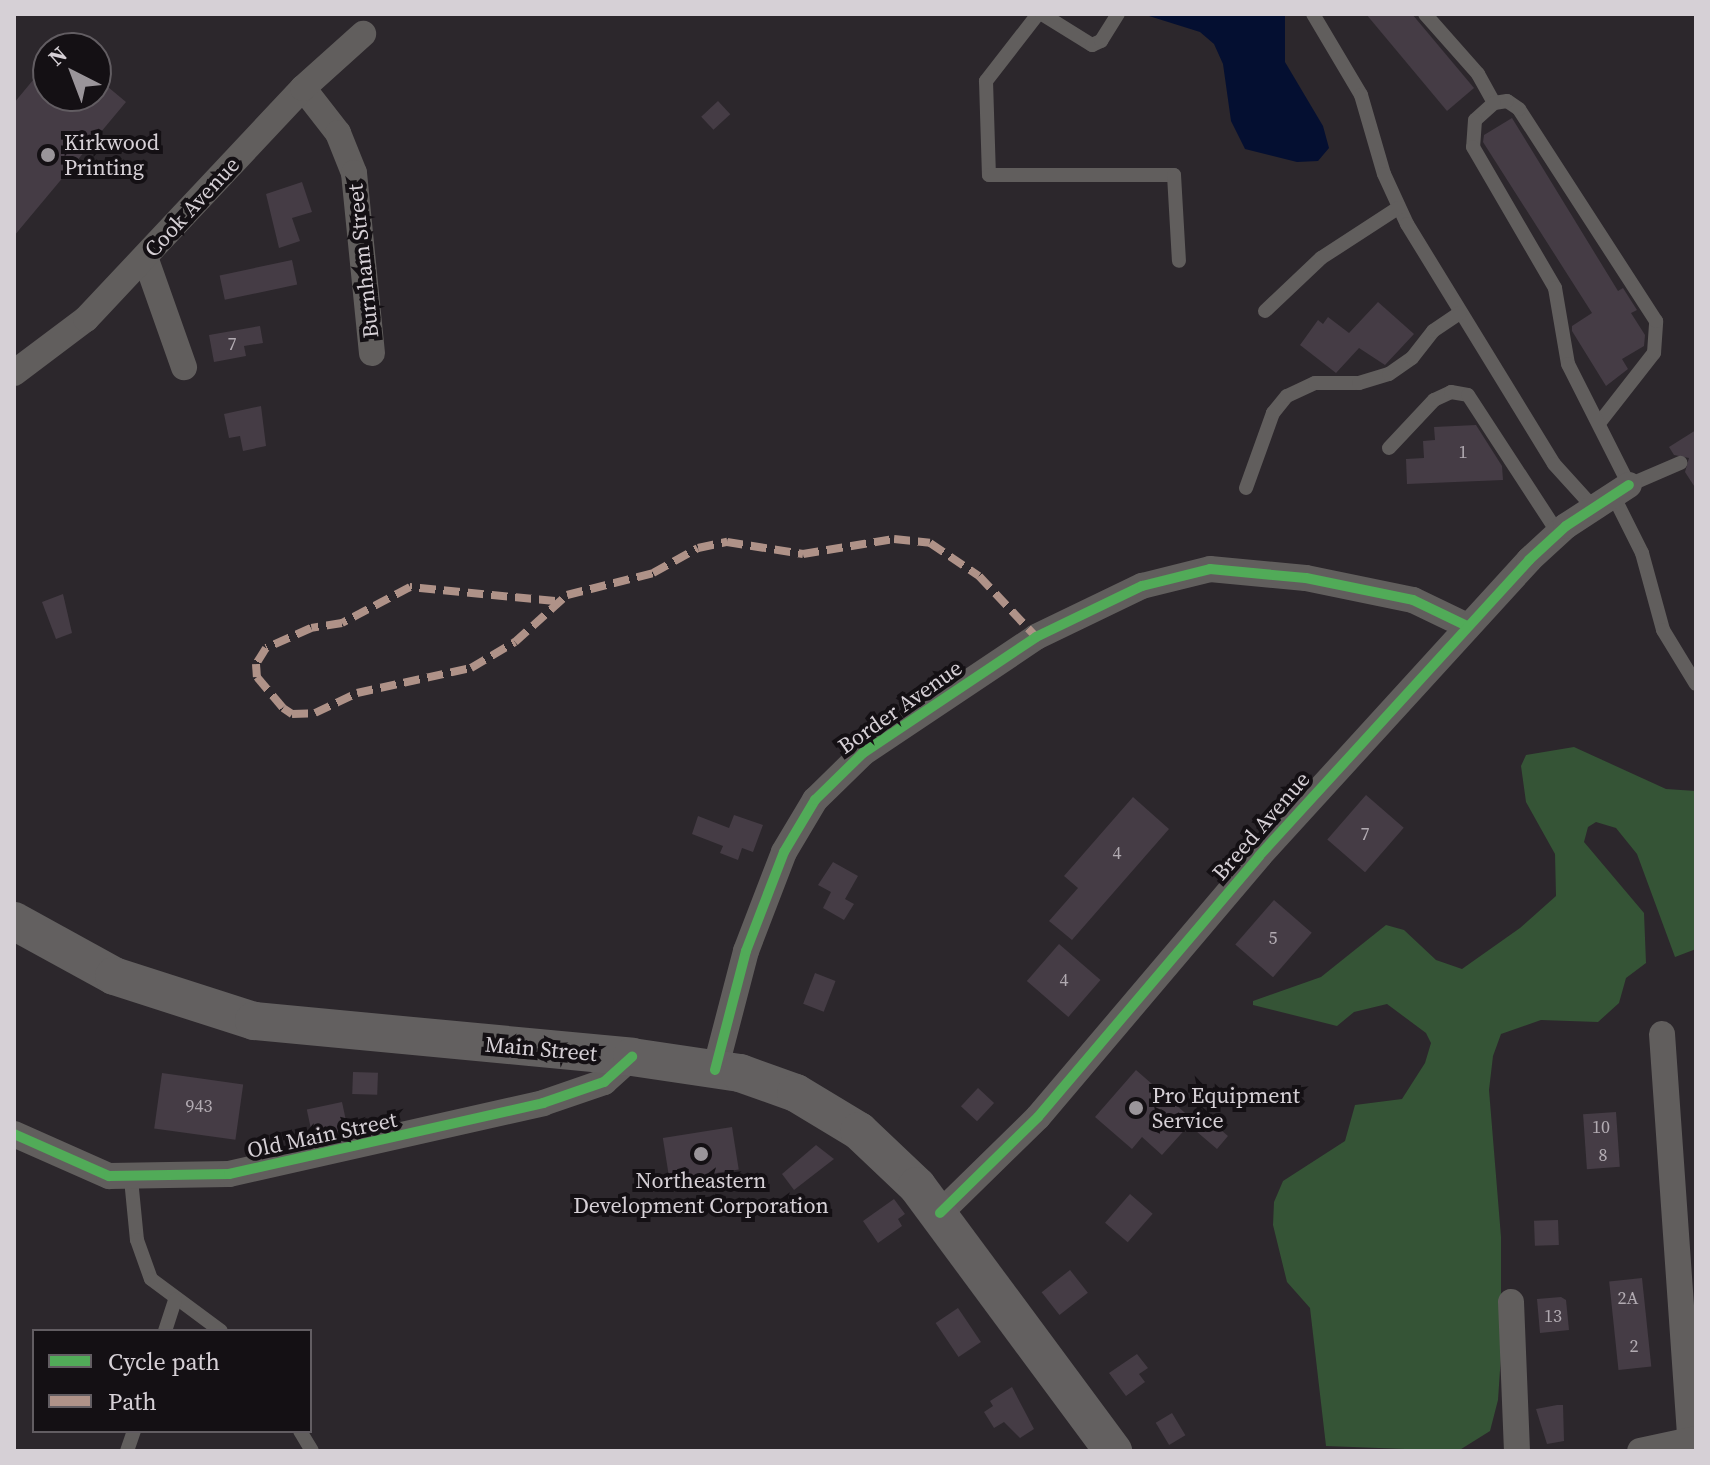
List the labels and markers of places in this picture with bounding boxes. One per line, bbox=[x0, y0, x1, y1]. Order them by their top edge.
place label: Kirkwood Printing bbox=[64, 129, 159, 180]
marker: Kirkwood Printing bbox=[39, 146, 57, 164]
place label: Pro Equipment Service bbox=[1152, 1082, 1300, 1134]
marker: Pro Equipment Service bbox=[1127, 1099, 1145, 1117]
marker: Northeastern Development Corporation bbox=[692, 1145, 710, 1163]
place label: Northeastern Development Corporation bbox=[573, 1167, 829, 1218]

